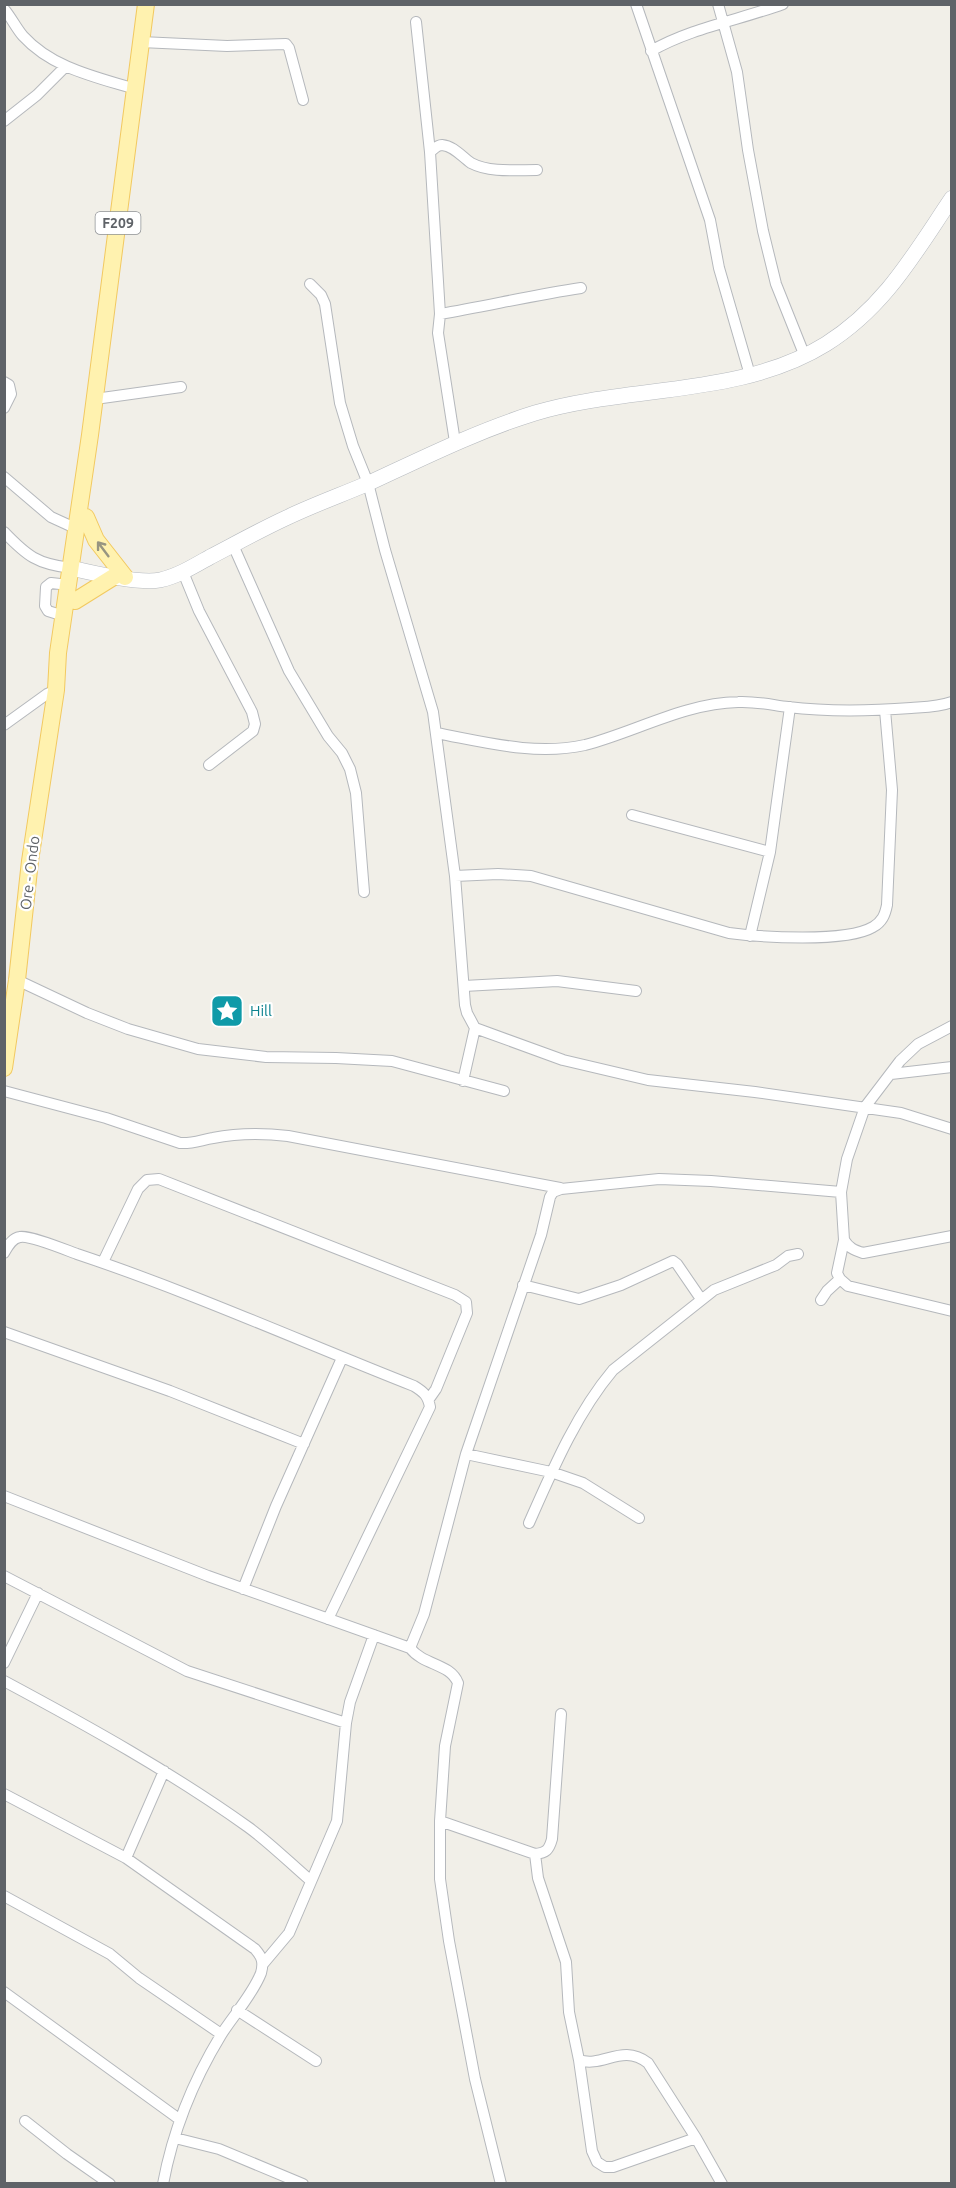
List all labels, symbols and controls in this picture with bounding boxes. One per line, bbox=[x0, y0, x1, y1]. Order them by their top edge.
road number: F209 bbox=[96, 212, 140, 234]
one-way arrow bbox=[97, 541, 110, 557]
street label: Ore - Ondo bbox=[17, 835, 42, 911]
place icon: Hill bbox=[209, 993, 245, 1029]
place label: Hill bbox=[250, 1002, 272, 1019]

